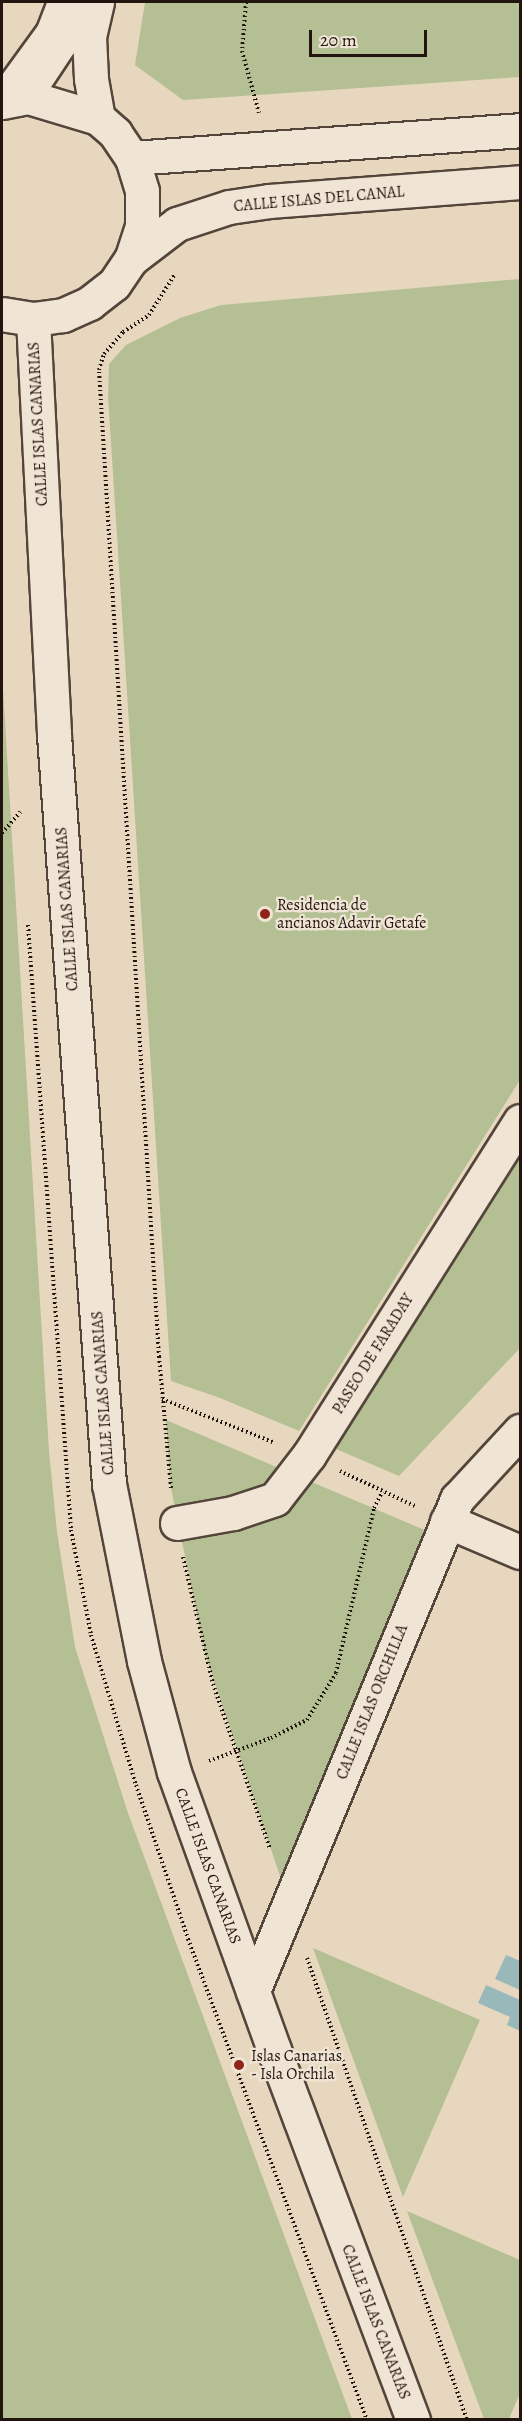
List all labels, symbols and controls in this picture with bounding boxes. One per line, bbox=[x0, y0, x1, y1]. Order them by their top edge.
scale bar bbox=[312, 18, 430, 56]
text: 20 m bbox=[320, 28, 357, 52]
street label: CALLE ISLAS DEL CANAL bbox=[233, 182, 405, 216]
street label: CALLE ISLAS CANARIAS bbox=[24, 341, 52, 507]
street label: CALLE ISLAS CANARIAS bbox=[52, 826, 82, 992]
place label: Residencia de ancianos Adavir Getafe bbox=[277, 895, 427, 933]
marker: Residencia de ancianos Adavir Getafe bbox=[258, 907, 272, 921]
street label: PASEO DE FARADAY bbox=[328, 1290, 418, 1418]
street label: CALLE ISLAS CANARIAS bbox=[88, 1310, 118, 1476]
street label: CALLE ISLAS ORCHILLA bbox=[332, 1622, 412, 1782]
street label: CALLE ISLAS CANARIAS bbox=[171, 1785, 245, 1947]
place label: Islas Canarias - Isla Orchila bbox=[251, 2046, 342, 2084]
marker: Islas Canarias - Isla Orchila bbox=[232, 2058, 246, 2072]
street label: CALLE ISLAS CANARIAS bbox=[338, 2242, 414, 2402]

